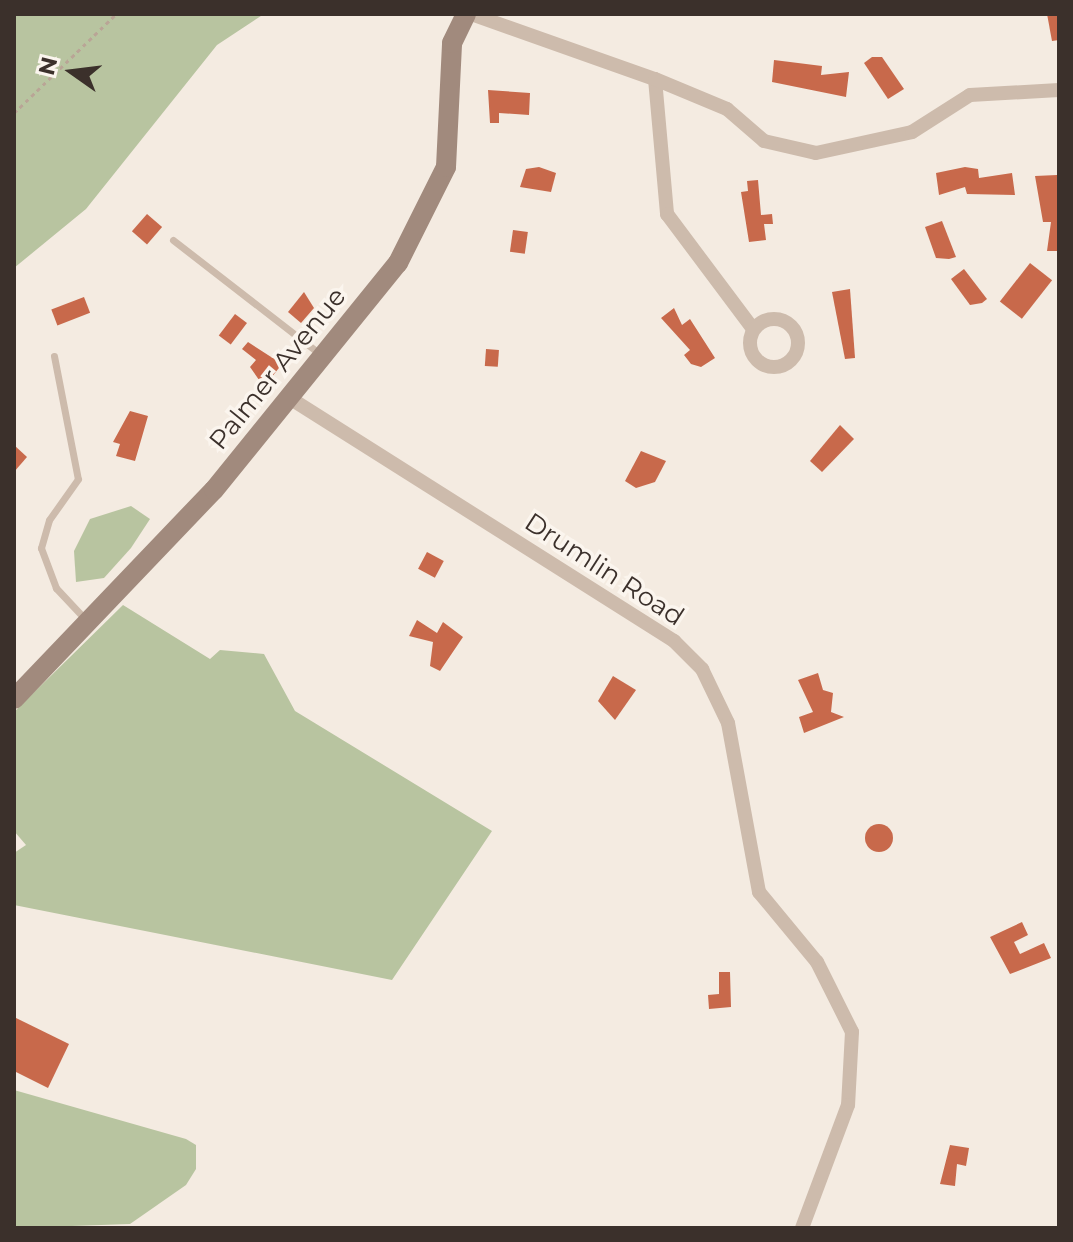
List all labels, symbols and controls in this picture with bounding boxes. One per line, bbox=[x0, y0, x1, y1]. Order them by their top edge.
north arrow bbox=[32, 32, 112, 112]
text: N bbox=[33, 54, 63, 78]
street label: Palmer Avenue bbox=[203, 282, 353, 456]
street label: Drumlin Road bbox=[519, 507, 689, 633]

